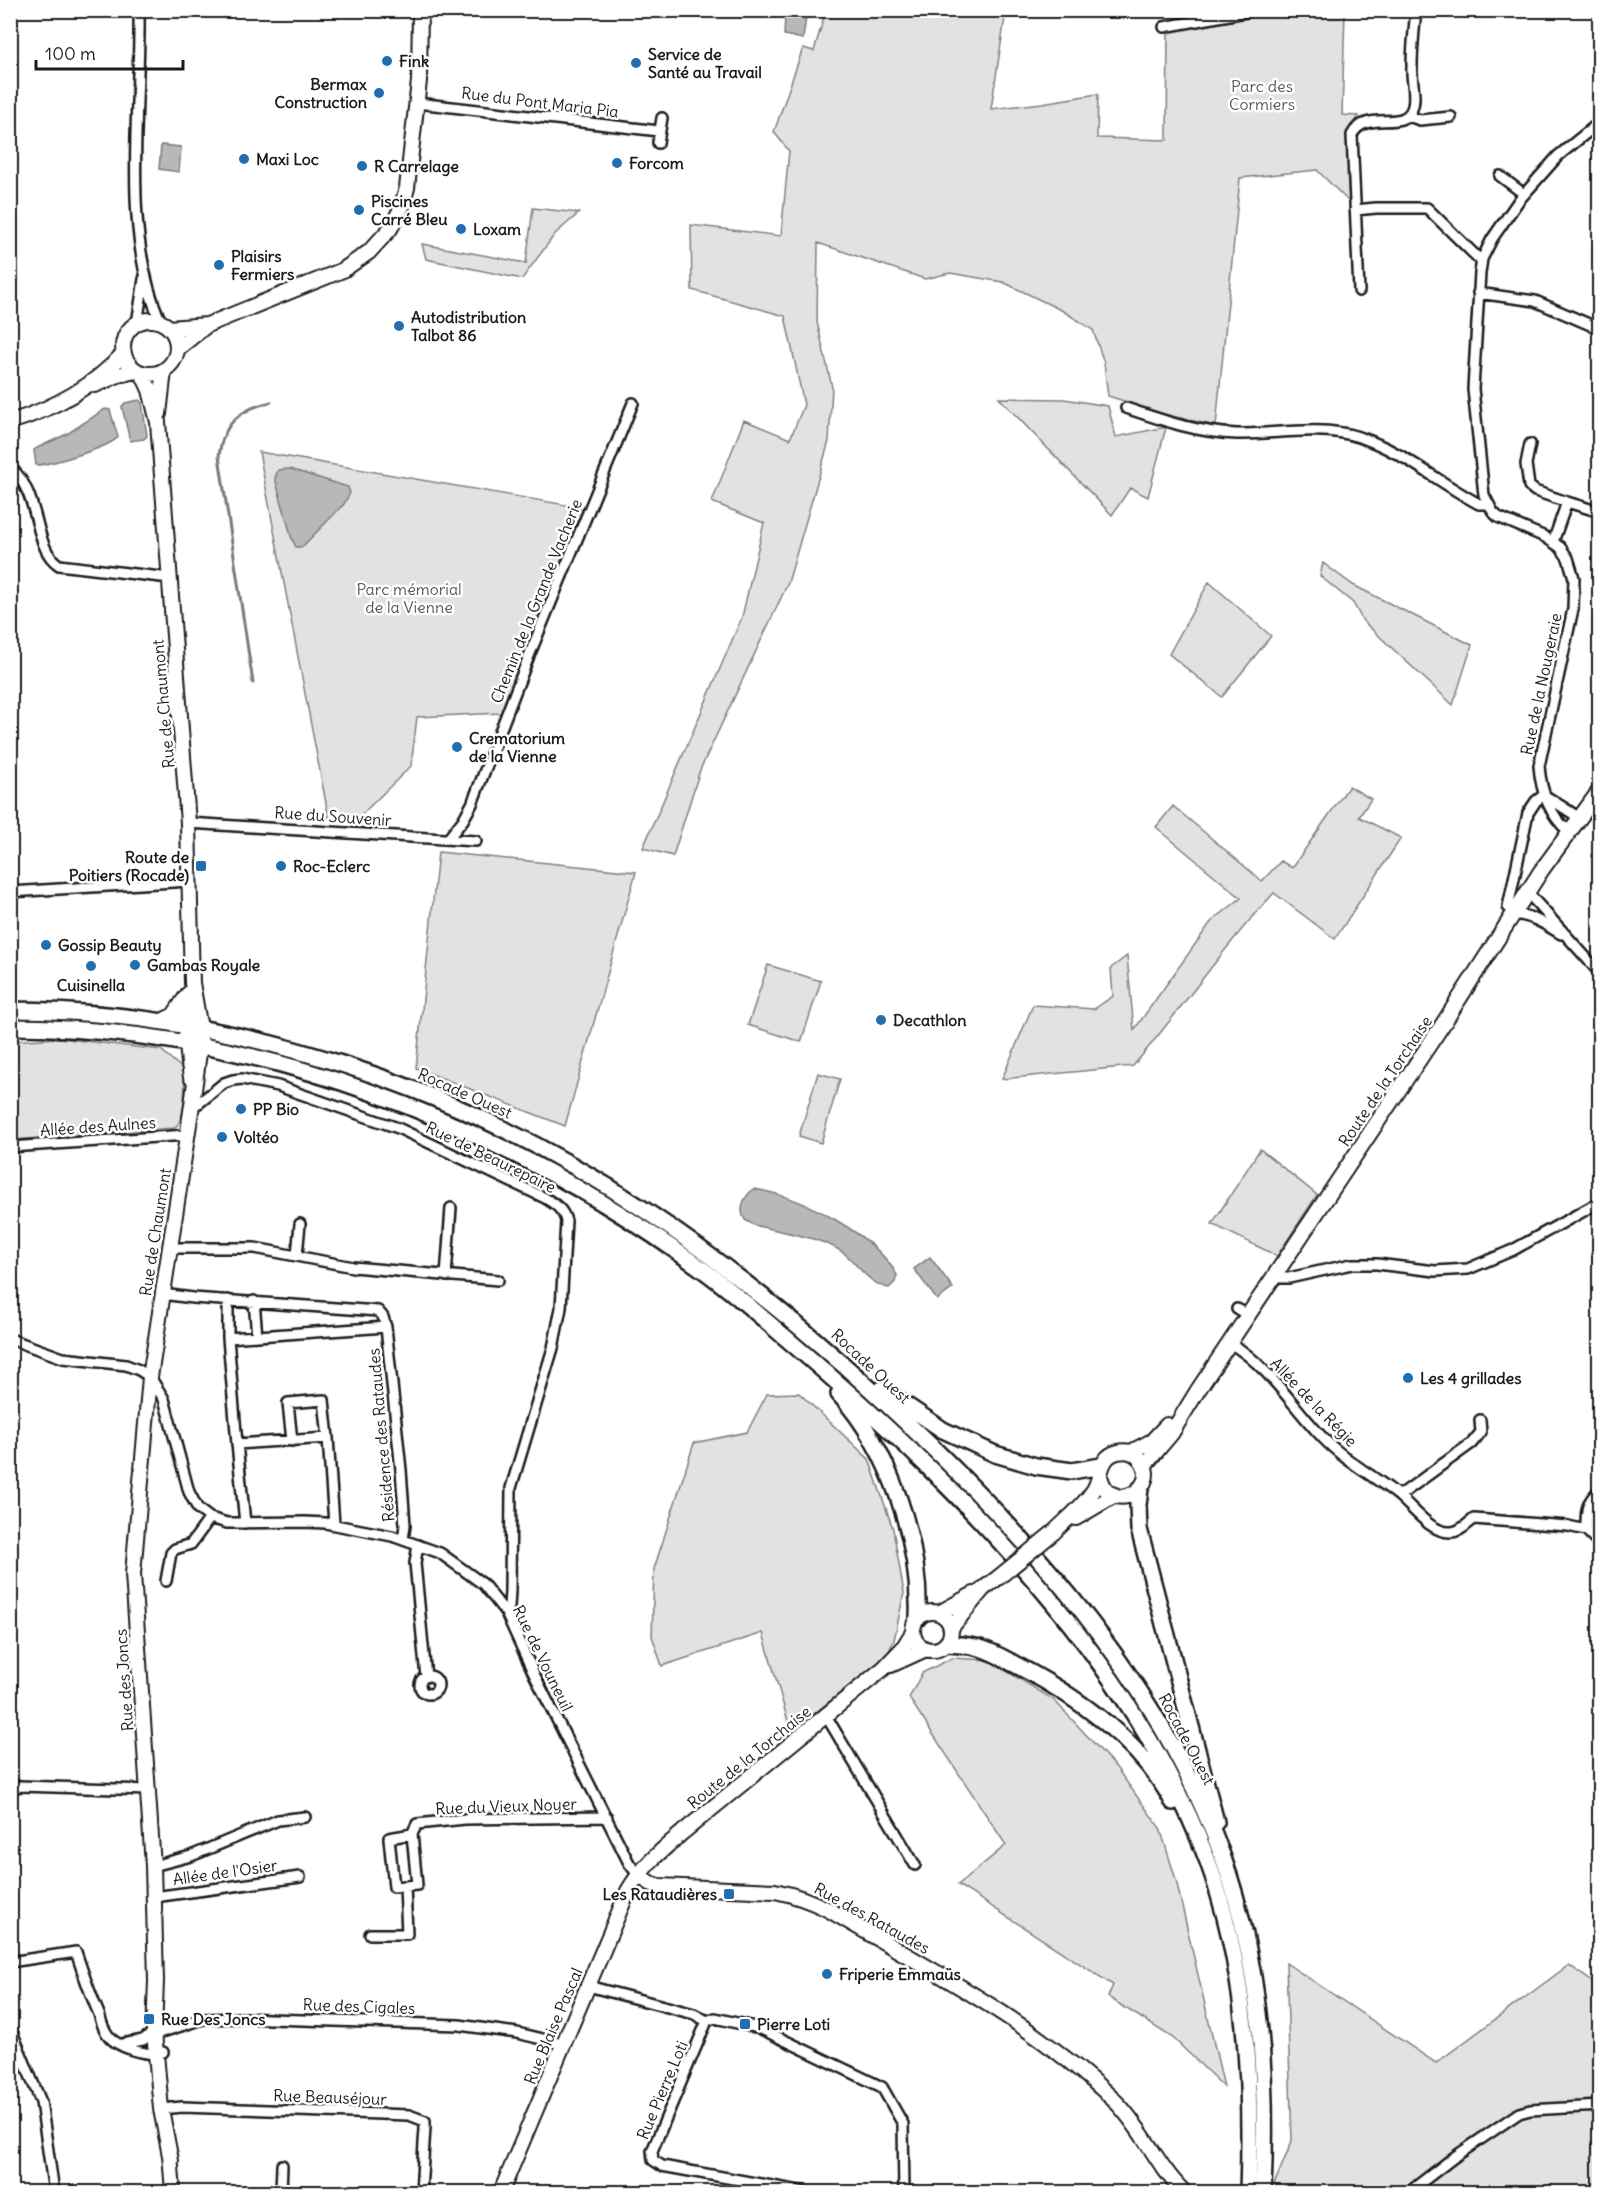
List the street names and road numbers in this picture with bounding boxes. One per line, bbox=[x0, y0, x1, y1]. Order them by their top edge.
street label: Rue du Pont Maria Pia bbox=[460, 82, 620, 122]
street label: Chemin de la Grande Vacherie bbox=[486, 496, 586, 706]
street label: Rue de la Nougeraie bbox=[1516, 611, 1566, 757]
street label: Rue de Chaumont bbox=[147, 638, 179, 769]
street label: Rue du Souvenir bbox=[274, 802, 393, 830]
street label: Route de la Torchaise bbox=[1334, 1012, 1436, 1150]
street label: Rocade Ouest bbox=[415, 1063, 516, 1123]
street label: Allée des Aulnes bbox=[39, 1112, 157, 1140]
street label: Rue de Beaurepaire bbox=[423, 1117, 559, 1197]
street label: Rue de Chaumont bbox=[135, 1166, 175, 1297]
street label: Rocade Ouest bbox=[827, 1324, 915, 1408]
street label: Résidence des Rataudes bbox=[363, 1347, 399, 1523]
street label: Allée de la Régie bbox=[1266, 1353, 1362, 1451]
street label: Rue de Vouneuil bbox=[509, 1602, 577, 1714]
street label: Rue des Joncs bbox=[110, 1628, 138, 1732]
street label: Rocade Ouest bbox=[1154, 1690, 1220, 1789]
street label: Route de la Torchaise bbox=[683, 1701, 815, 1813]
street label: Rue du Vieux Noyer bbox=[435, 1794, 578, 1818]
street label: Allée de l'Osier bbox=[171, 1855, 279, 1889]
street label: Rue des Rataudes bbox=[811, 1878, 933, 1958]
street label: Rue Blaise Pascal bbox=[519, 1965, 587, 2087]
street label: Rue des Cigales bbox=[302, 1994, 416, 2018]
street label: Rue Pierre Loti bbox=[632, 2038, 692, 2142]
street label: Rue Beauséjour bbox=[273, 2085, 388, 2109]

